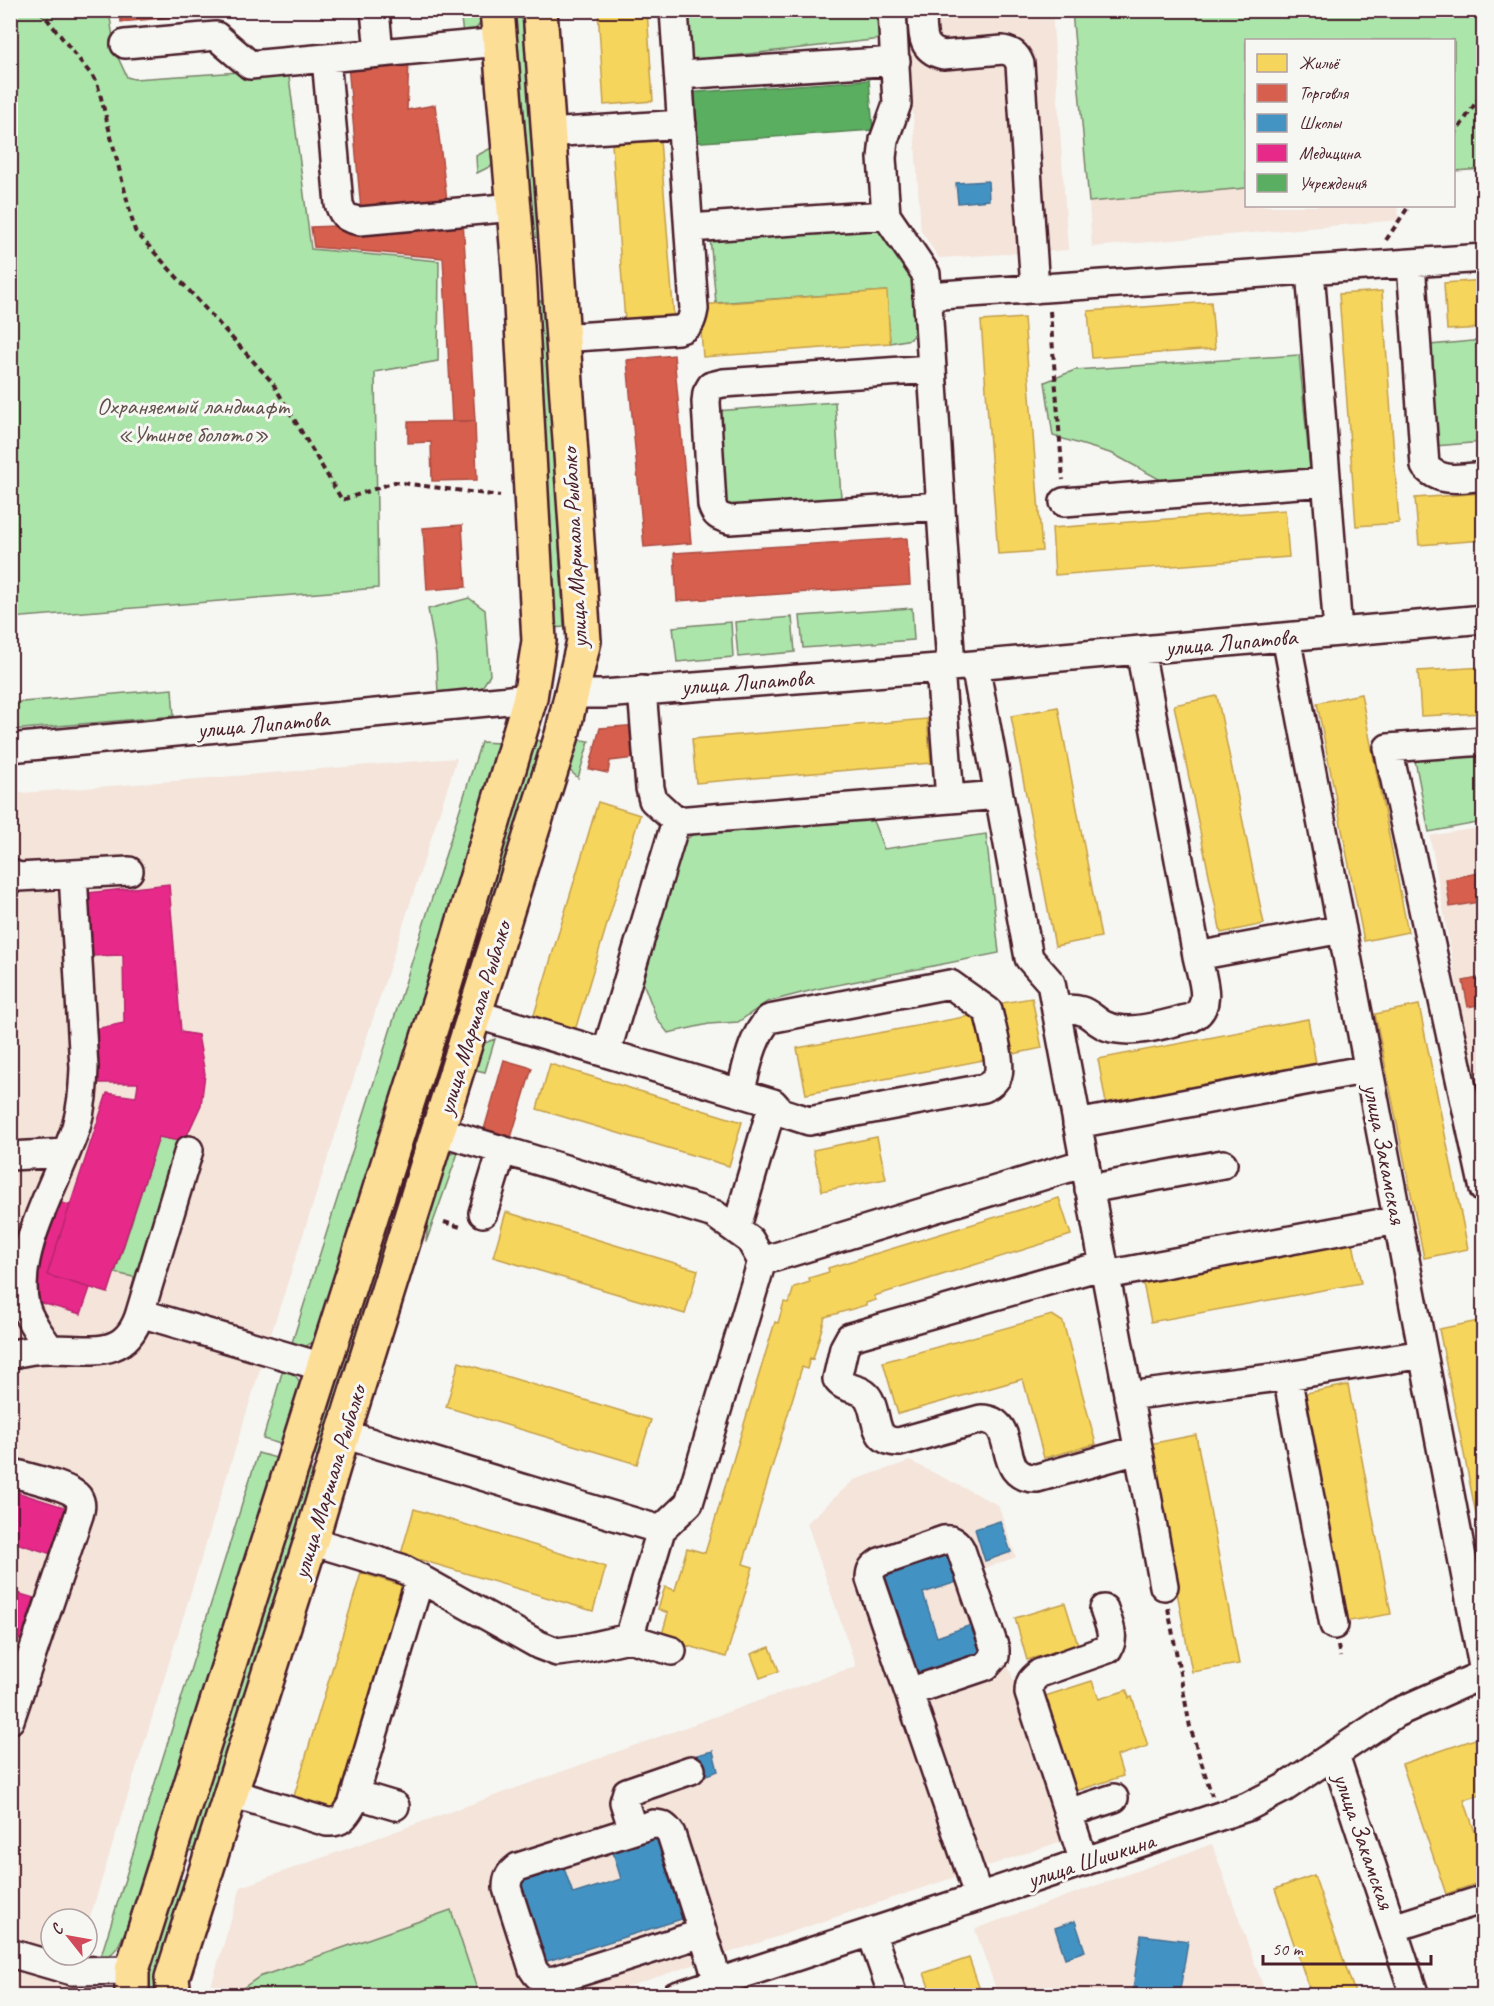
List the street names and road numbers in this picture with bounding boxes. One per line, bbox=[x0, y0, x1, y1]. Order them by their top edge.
street label: улица Маршала Рыбалко bbox=[554, 444, 594, 651]
street label: улица Липатова bbox=[1162, 621, 1300, 663]
street label: улица Липатова bbox=[678, 662, 815, 702]
street label: улица Липатова bbox=[194, 703, 332, 745]
street label: улица Маршала Рыбалко bbox=[430, 915, 518, 1120]
street label: улица Закамская bbox=[1356, 1079, 1414, 1228]
street label: улица Маршала Рыбалко bbox=[285, 1379, 373, 1584]
street label: улица Закамская bbox=[1326, 1767, 1402, 1914]
street label: улица Шишкина bbox=[1022, 1825, 1161, 1895]

